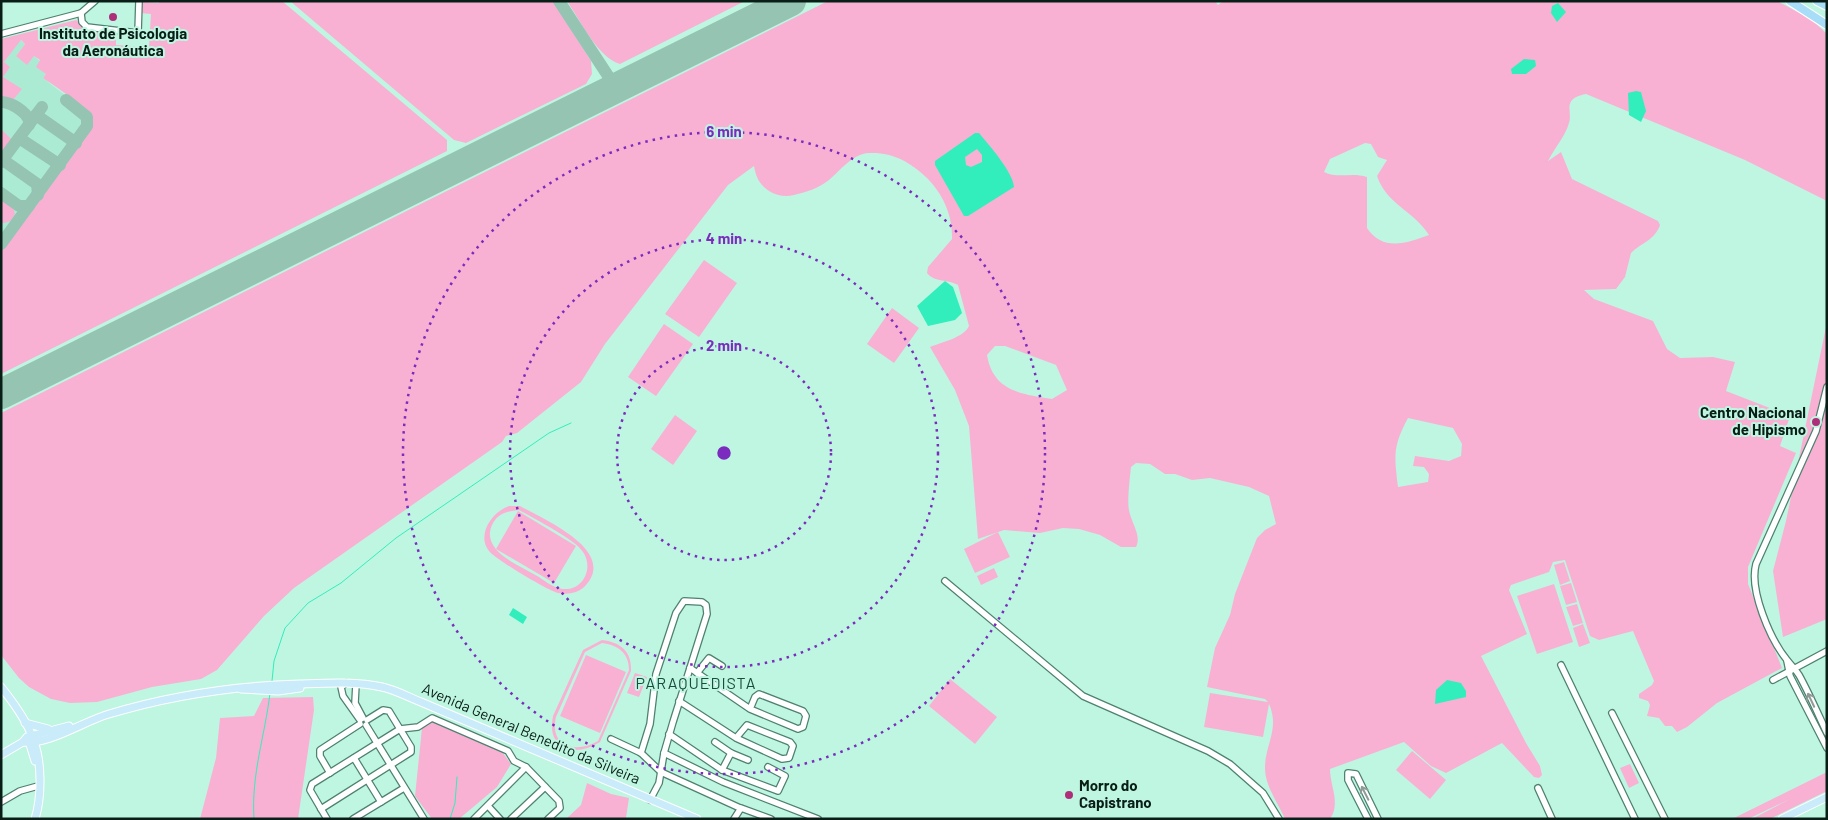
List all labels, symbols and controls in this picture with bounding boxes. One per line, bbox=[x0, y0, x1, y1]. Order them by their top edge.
marker: Instituto de Psicologia da Aeronáutica bbox=[107, 11, 119, 23]
place label: Instituto de Psicologia da Aeronáutica bbox=[39, 24, 187, 59]
text: 6 min bbox=[706, 122, 742, 140]
text: 4 min bbox=[706, 229, 742, 247]
text: 2 min bbox=[706, 336, 742, 354]
place label: Centro Nacional de Hipismo bbox=[1700, 403, 1806, 438]
marker: Centro Nacional de Hipismo bbox=[1810, 416, 1822, 428]
centre of rings bbox=[715, 444, 733, 462]
district label: PARAQUEDISTA bbox=[636, 673, 756, 692]
street label: Avenida General Benedito da Silveira bbox=[419, 679, 643, 787]
one-way arrow bbox=[1806, 693, 1815, 708]
place label: Morro do Capistrano bbox=[1079, 776, 1152, 811]
one-way arrow bbox=[1360, 785, 1370, 800]
marker: Morro do Capistrano bbox=[1063, 789, 1075, 801]

